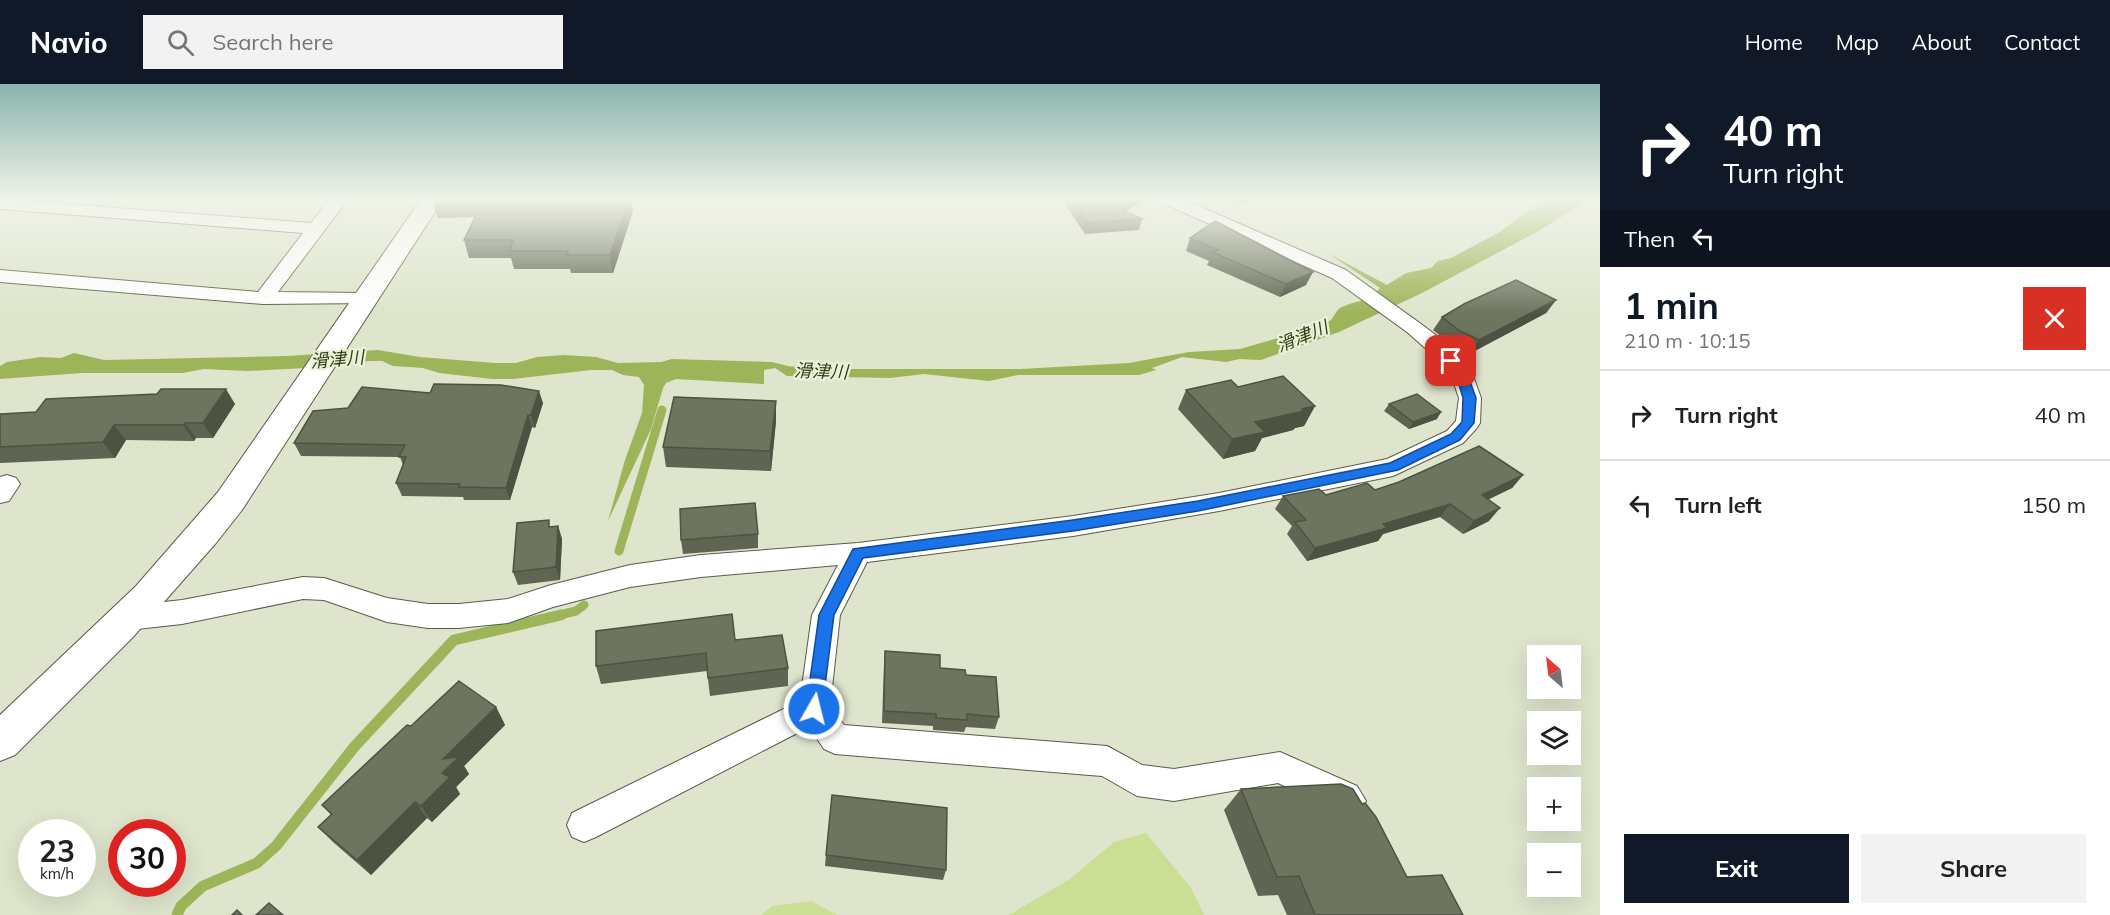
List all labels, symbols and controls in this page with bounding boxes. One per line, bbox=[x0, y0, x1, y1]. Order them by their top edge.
search box bbox=[143, 15, 563, 69]
text: Navio bbox=[30, 25, 107, 60]
icon: search bbox=[164, 26, 197, 59]
text: Search here bbox=[212, 28, 333, 56]
text: Home bbox=[1745, 29, 1803, 55]
text: Map bbox=[1836, 29, 1879, 55]
text: About bbox=[1912, 29, 1971, 55]
text: Contact bbox=[2004, 29, 2080, 55]
text: 40 m bbox=[1723, 104, 1823, 157]
icon: right bbox=[1624, 108, 1702, 186]
text: Turn right bbox=[1723, 156, 1843, 190]
icon: left bbox=[1687, 222, 1720, 255]
text: Then bbox=[1624, 225, 1675, 253]
text: 1 min bbox=[1624, 283, 1719, 328]
button: close bbox=[2023, 287, 2086, 350]
water label: 滑津川 bbox=[1273, 314, 1333, 357]
text: 210 m · 10:15 bbox=[1624, 328, 1750, 353]
pin bbox=[1425, 335, 1476, 386]
icon: arrive bbox=[1434, 344, 1467, 377]
water label: 滑津川 bbox=[309, 345, 367, 373]
water label: 滑津川 bbox=[794, 359, 850, 384]
icon: right bbox=[1624, 399, 1657, 432]
text: Turn right bbox=[1675, 401, 1778, 429]
text: 40 m bbox=[2035, 401, 2086, 429]
icon: left bbox=[1624, 489, 1657, 522]
text: Turn left bbox=[1675, 491, 1762, 519]
text: 150 m bbox=[2021, 491, 2086, 519]
north arrow bbox=[1527, 645, 1581, 699]
map controls bbox=[1527, 645, 1581, 897]
position arrow bbox=[782, 677, 846, 741]
button: layers bbox=[1527, 711, 1581, 765]
button: + bbox=[1527, 777, 1581, 831]
speed limit sign: 30 bbox=[108, 819, 186, 897]
text: 23 bbox=[39, 832, 75, 870]
button: Exit bbox=[1624, 834, 1849, 903]
button: Share bbox=[1861, 834, 2086, 903]
button: − bbox=[1527, 843, 1581, 897]
text: km/h bbox=[40, 864, 74, 883]

